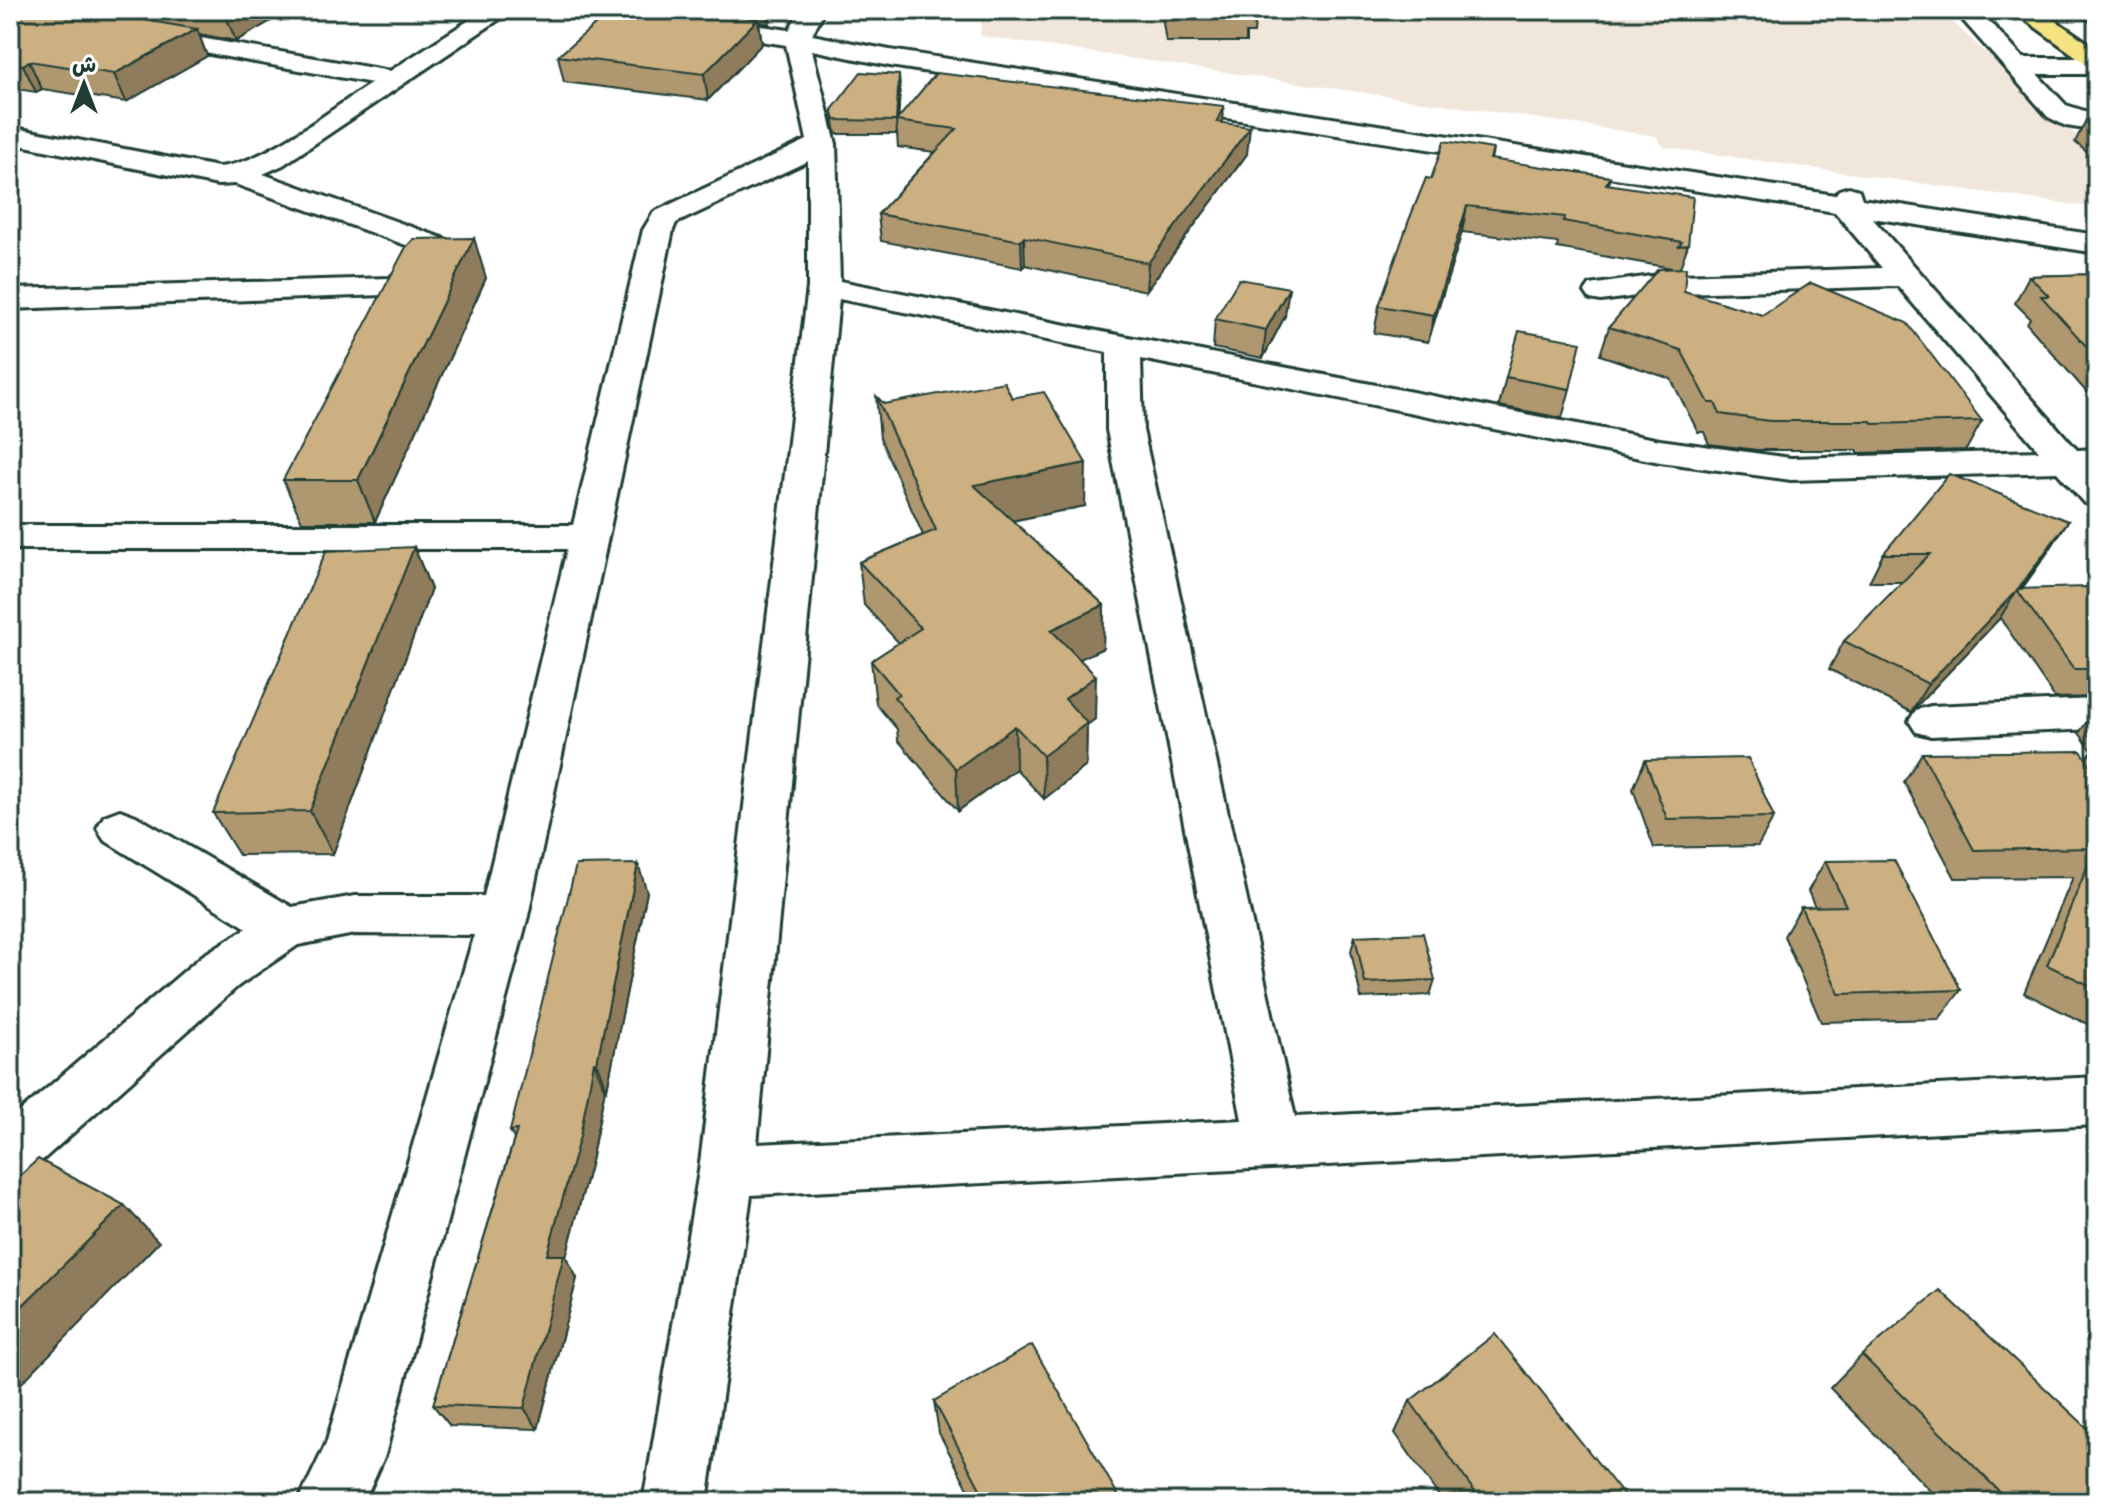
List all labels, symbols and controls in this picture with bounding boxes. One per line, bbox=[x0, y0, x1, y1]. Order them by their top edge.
north arrow bbox=[44, 44, 124, 124]
text: ش bbox=[72, 50, 96, 78]

